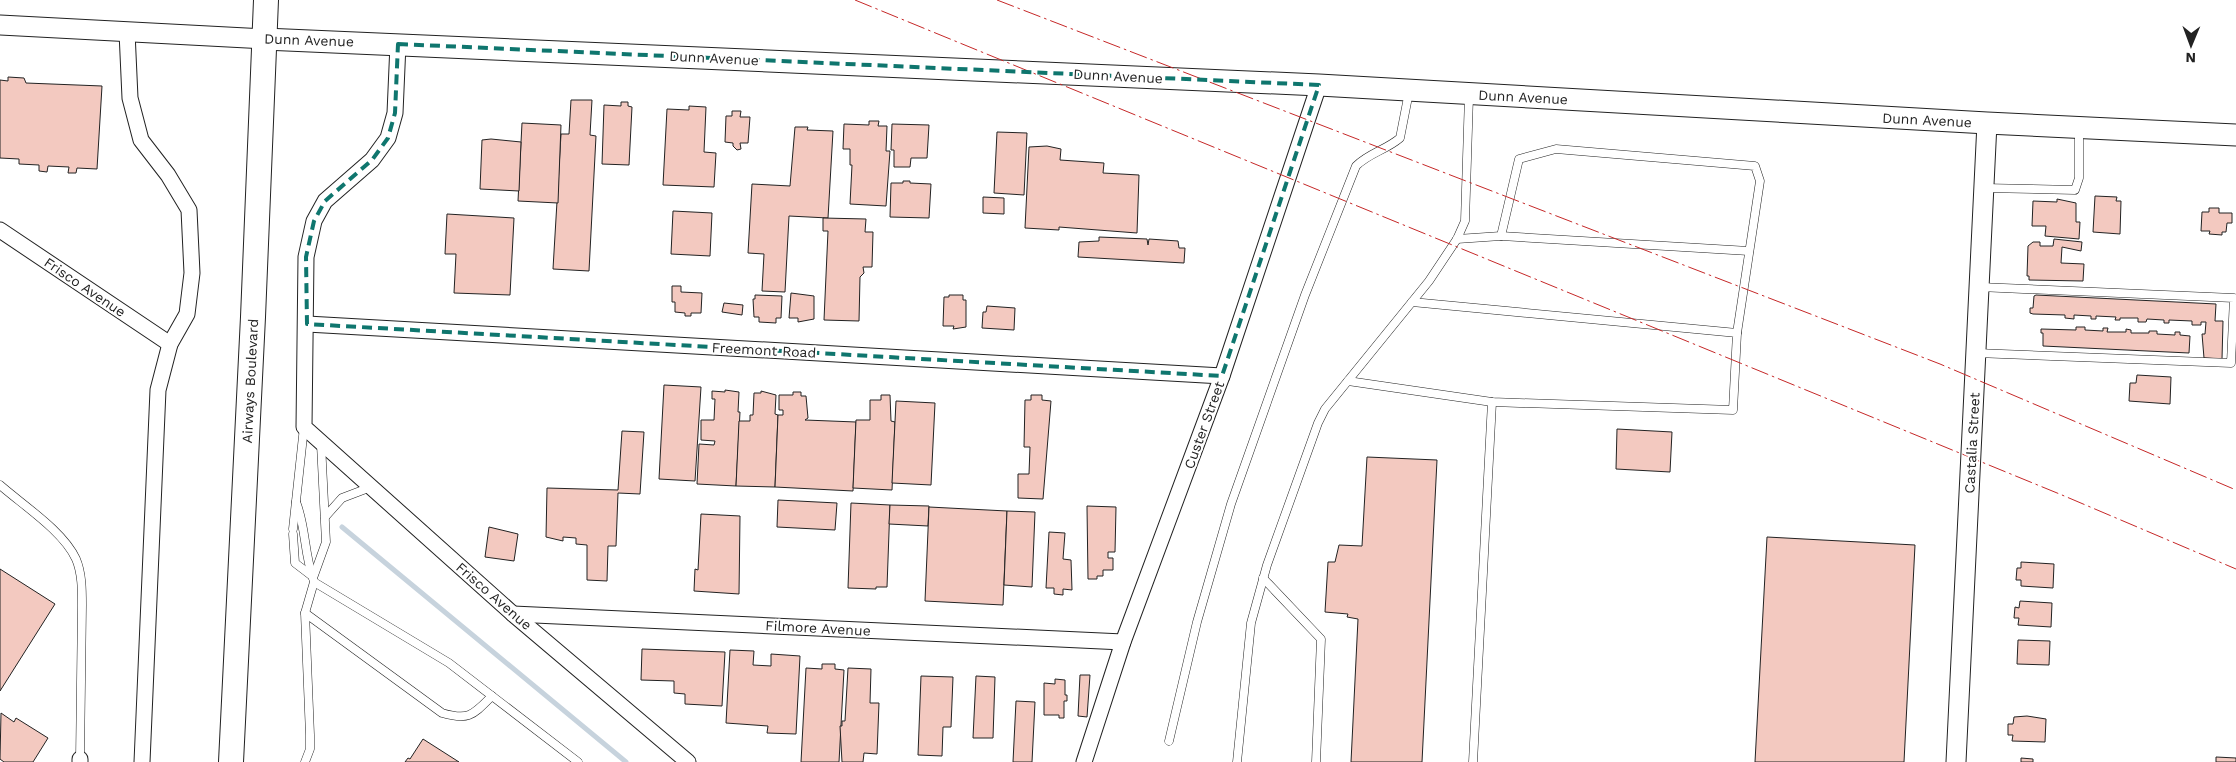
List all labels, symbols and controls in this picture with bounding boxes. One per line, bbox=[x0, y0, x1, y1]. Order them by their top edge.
north arrow bbox=[2166, 20, 2216, 70]
street label: Dunn Avenue bbox=[264, 30, 354, 50]
street label: Dunn Avenue bbox=[669, 48, 759, 68]
text: N bbox=[2185, 50, 2196, 66]
street label: Dunn Avenue bbox=[1073, 66, 1163, 86]
street label: Dunn Avenue bbox=[1478, 87, 1568, 107]
street label: Dunn Avenue bbox=[1882, 110, 1972, 130]
street label: Frisco Avenue bbox=[41, 254, 129, 320]
street label: Airways Boulevard bbox=[239, 318, 261, 444]
street label: Freemont Road bbox=[711, 339, 817, 361]
street label: Custer Street bbox=[1181, 379, 1227, 471]
street label: Castalia Street bbox=[1961, 392, 1983, 494]
street label: Frisco Avenue bbox=[453, 559, 535, 633]
street label: Filmore Avenue bbox=[765, 617, 871, 639]

